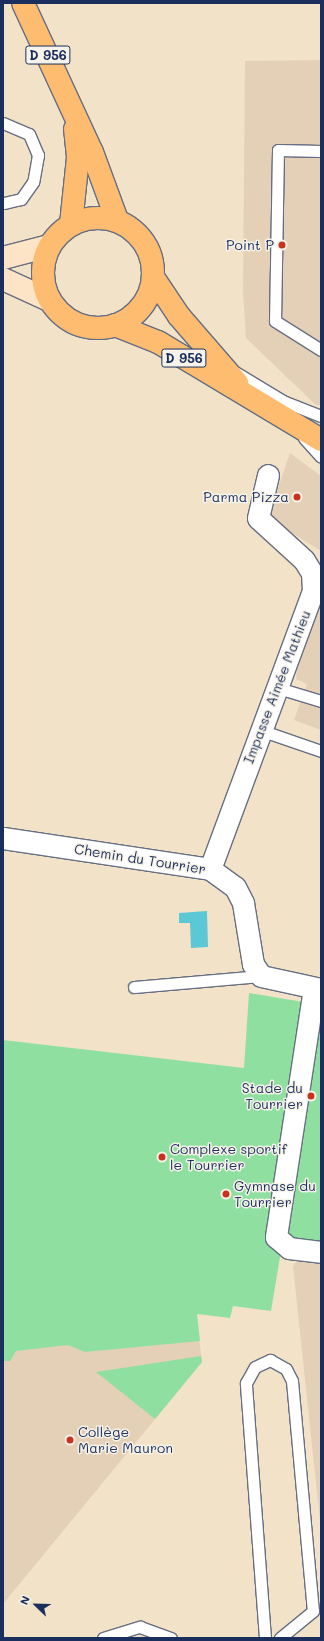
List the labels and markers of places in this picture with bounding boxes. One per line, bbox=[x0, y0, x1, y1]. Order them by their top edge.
place label: Point P bbox=[226, 237, 274, 253]
marker: Point P bbox=[277, 240, 287, 250]
place label: Parma Pizza bbox=[203, 489, 289, 505]
marker: Parma Pizza bbox=[292, 492, 302, 502]
place label: Stade du Tourrier bbox=[242, 1080, 303, 1112]
marker: Stade du Tourrier bbox=[306, 1091, 316, 1101]
place label: Complexe sportif le Tourrier bbox=[170, 1141, 287, 1174]
marker: Complexe sportif le Tourrier bbox=[157, 1152, 167, 1162]
place label: Gymnase du Tourrier bbox=[234, 1178, 316, 1210]
marker: Gymnase du Tourrier bbox=[221, 1189, 231, 1199]
place label: Collège Marie Mauron bbox=[78, 1424, 173, 1456]
marker: Collège Marie Mauron bbox=[65, 1435, 75, 1445]

